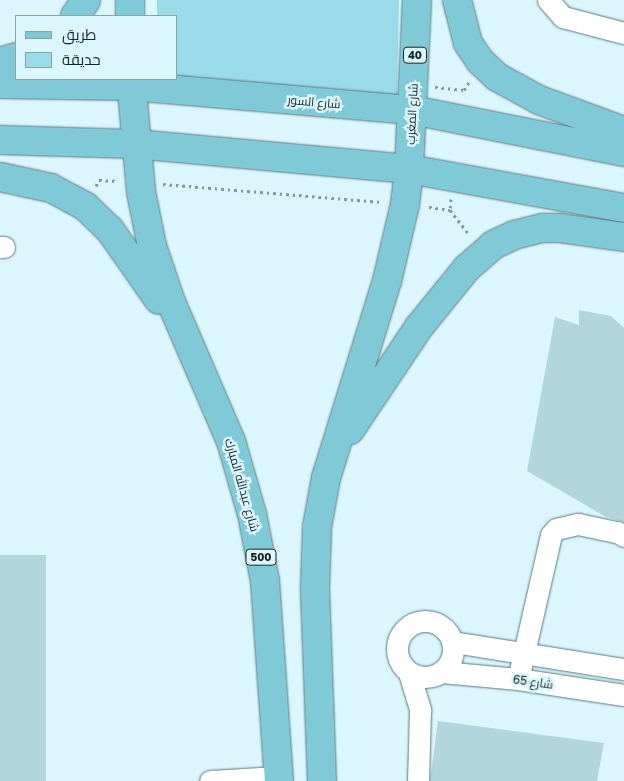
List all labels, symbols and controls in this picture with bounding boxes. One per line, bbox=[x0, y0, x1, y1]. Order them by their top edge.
legend bbox=[15, 15, 178, 80]
text: طريق bbox=[62, 25, 96, 43]
road number: 40 bbox=[402, 46, 428, 64]
text: حديقة bbox=[62, 50, 101, 68]
street label: شارع المغرب bbox=[403, 83, 421, 145]
street label: شارع السور bbox=[287, 93, 341, 111]
street label: شارع عبدالله المبارك bbox=[222, 437, 262, 533]
road number: 500 bbox=[245, 548, 277, 566]
street label: شارع 65 bbox=[512, 672, 554, 692]

